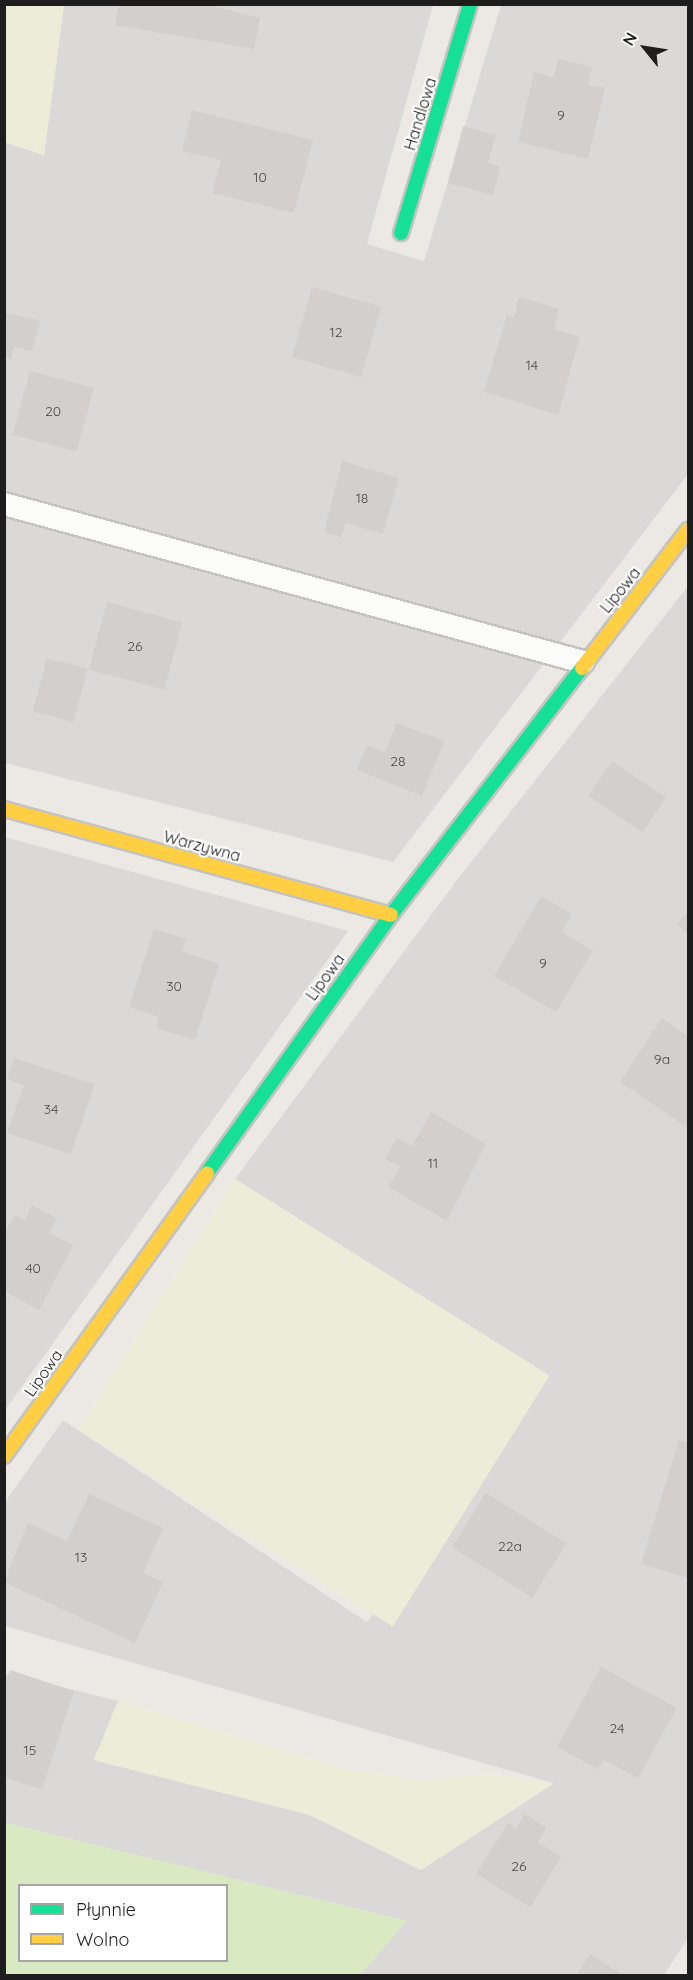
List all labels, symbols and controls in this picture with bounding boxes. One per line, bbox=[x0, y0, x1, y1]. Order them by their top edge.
north arrow bbox=[615, 18, 675, 78]
text: N bbox=[618, 29, 641, 49]
street label: Handlowa bbox=[400, 75, 440, 153]
house number: 9 bbox=[557, 107, 565, 123]
house number: 10 bbox=[253, 169, 267, 185]
house number: 12 bbox=[330, 324, 342, 340]
house number: 14 bbox=[526, 357, 538, 373]
house number: 20 bbox=[45, 403, 61, 419]
house number: 18 bbox=[356, 490, 368, 506]
street label: Lipowa bbox=[596, 563, 644, 617]
house number: 26 bbox=[127, 638, 143, 654]
house number: 28 bbox=[390, 753, 406, 769]
street label: Warzywna bbox=[161, 827, 243, 865]
street label: Lipowa bbox=[302, 950, 348, 1004]
house number: 9 bbox=[539, 955, 547, 971]
house number: 30 bbox=[166, 978, 182, 994]
house number: 9a bbox=[654, 1051, 670, 1067]
house number: 34 bbox=[44, 1101, 58, 1117]
house number: 11 bbox=[428, 1155, 438, 1171]
house number: 40 bbox=[25, 1260, 41, 1276]
street label: Lipowa bbox=[20, 1346, 66, 1400]
house number: 22a bbox=[498, 1538, 522, 1554]
house number: 13 bbox=[75, 1549, 87, 1565]
house number: 24 bbox=[610, 1720, 624, 1736]
house number: 15 bbox=[24, 1742, 36, 1758]
house number: 26 bbox=[511, 1858, 527, 1874]
legend bbox=[18, 1884, 228, 1962]
text: Płynnie bbox=[76, 1898, 136, 1921]
text: Wolno bbox=[76, 1928, 129, 1951]

